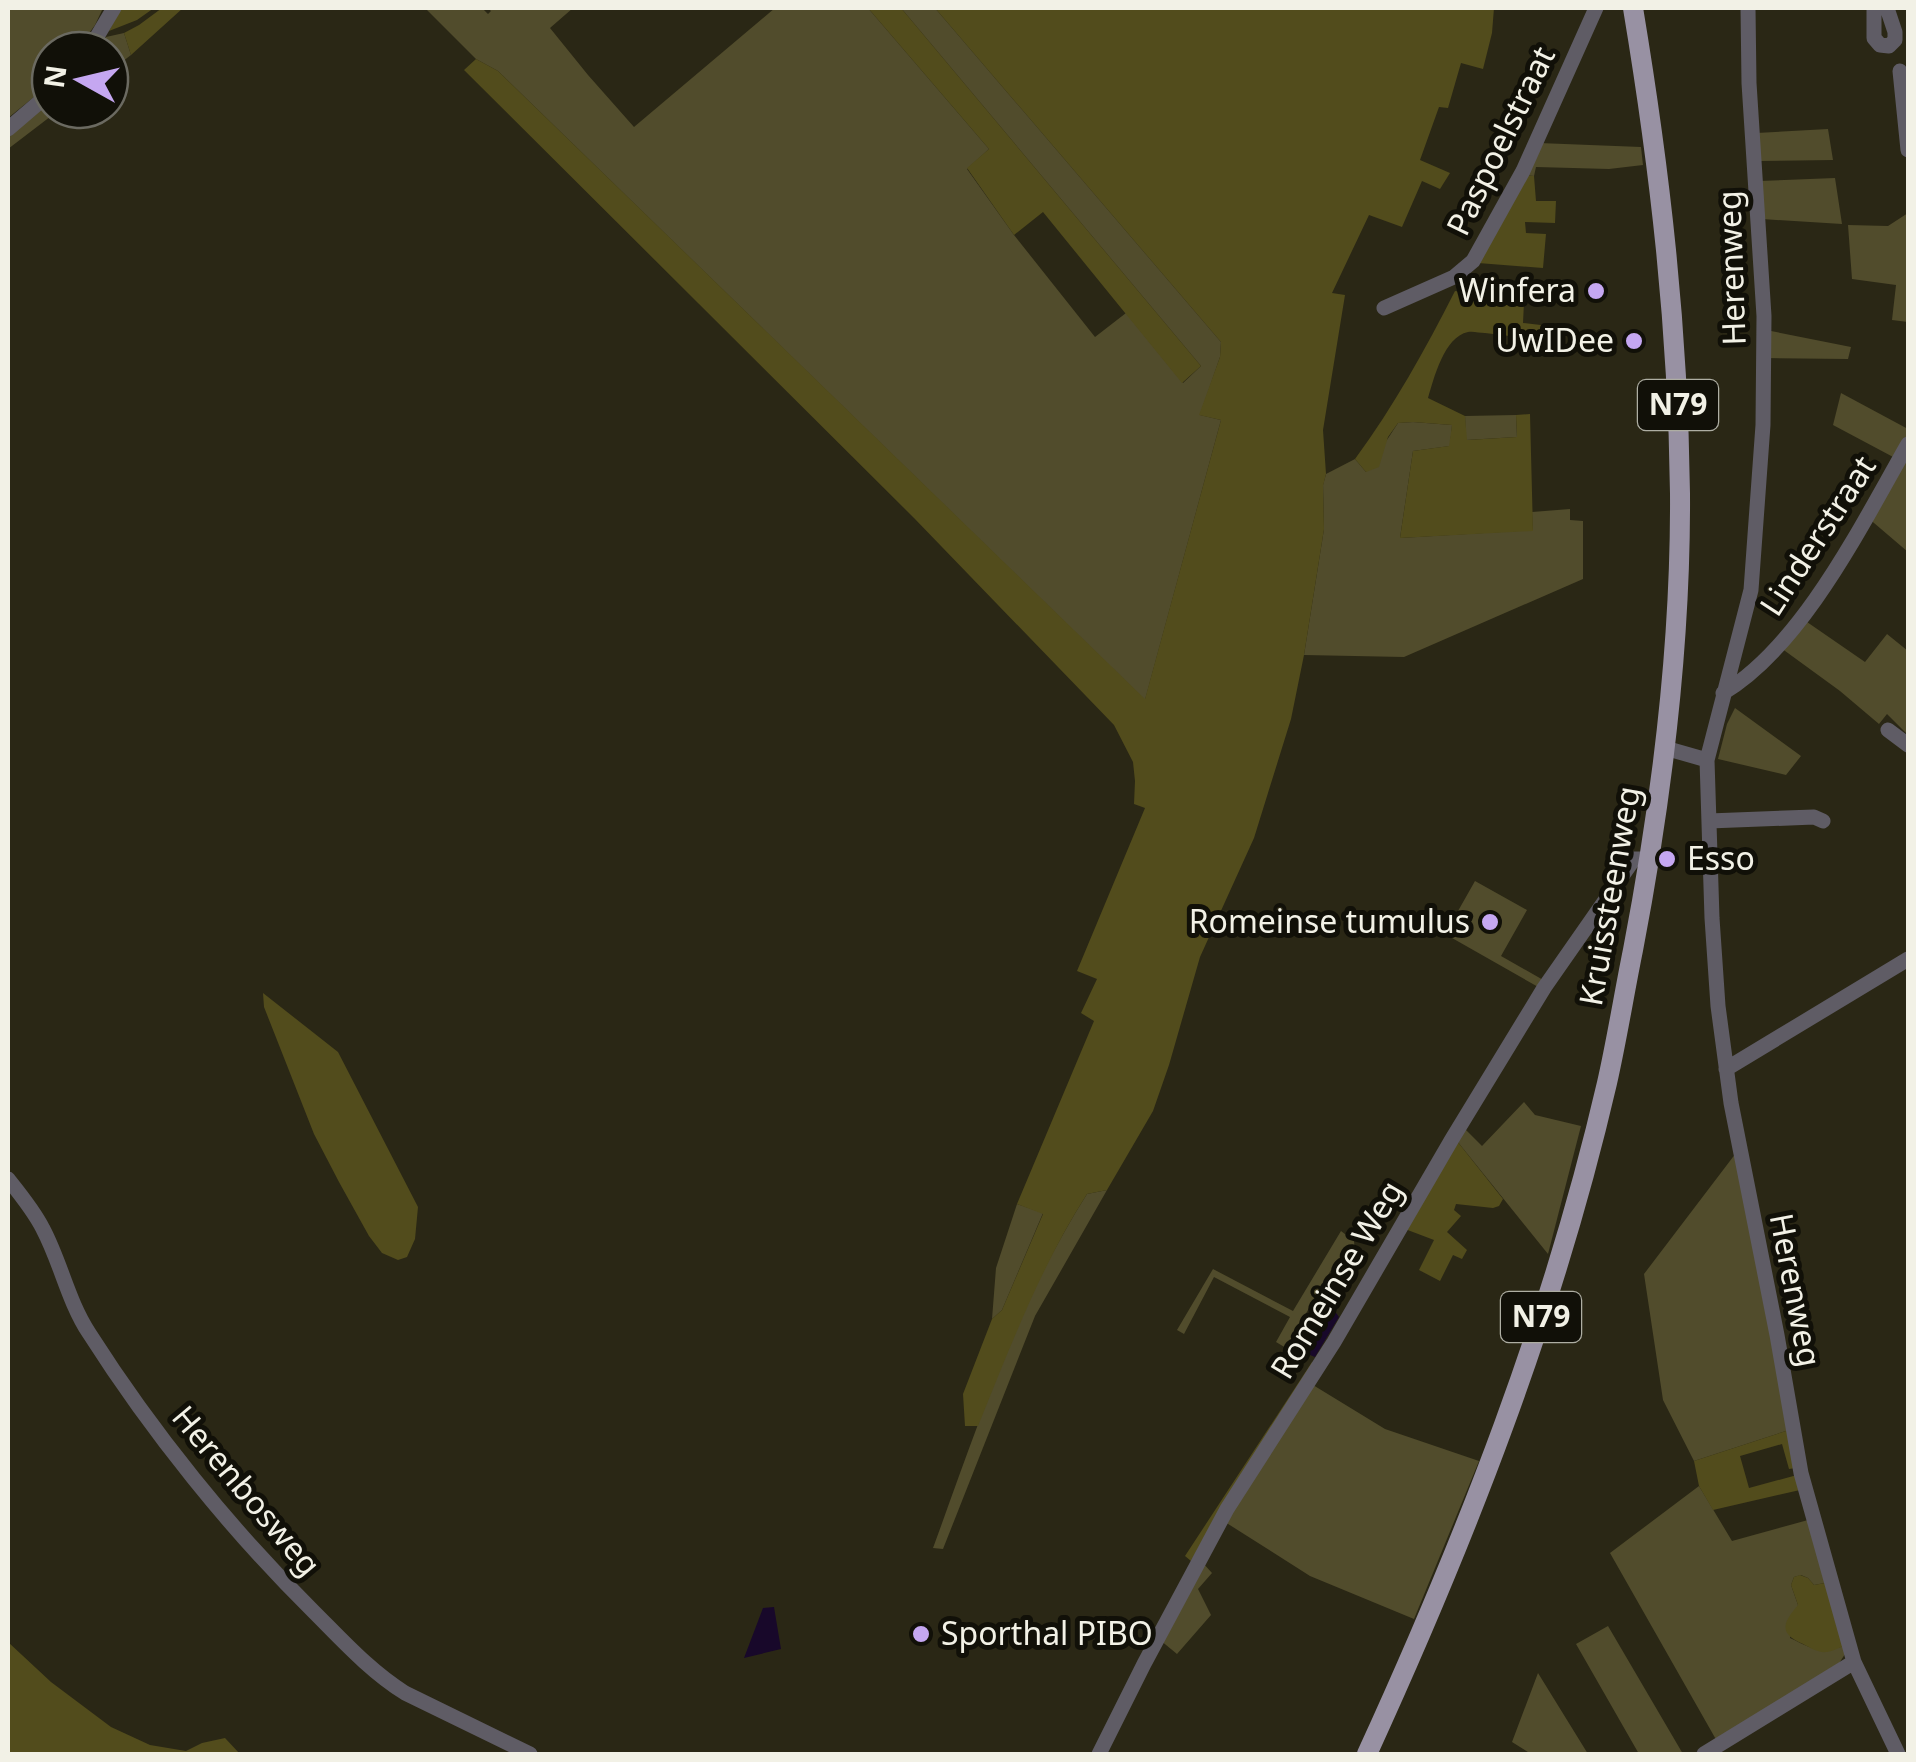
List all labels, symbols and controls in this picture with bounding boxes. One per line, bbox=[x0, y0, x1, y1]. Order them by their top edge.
north arrow bbox=[30, 30, 130, 130]
street label: Paspoelstraat bbox=[1435, 39, 1564, 242]
text: N bbox=[34, 62, 75, 90]
street label: Herenweg bbox=[1706, 190, 1755, 346]
place label: Winfera bbox=[1459, 268, 1576, 311]
marker: Winfera bbox=[1585, 280, 1607, 302]
place label: UwIDee bbox=[1495, 318, 1614, 361]
marker: UwIDee bbox=[1623, 330, 1645, 352]
road number: N79 bbox=[1638, 380, 1718, 430]
street label: Linderstraat bbox=[1749, 447, 1885, 623]
street label: Kruissteenweg bbox=[1568, 783, 1649, 1009]
place label: Esso bbox=[1687, 836, 1755, 879]
marker: Esso bbox=[1656, 848, 1678, 870]
place label: Romeinse tumulus bbox=[1189, 899, 1470, 942]
marker: Romeinse tumulus bbox=[1479, 911, 1501, 933]
street label: Romeinse Weg bbox=[1260, 1172, 1412, 1386]
street label: Herenweg bbox=[1761, 1210, 1832, 1370]
road number: N79 bbox=[1501, 1292, 1581, 1342]
street label: Herenbosweg bbox=[163, 1396, 331, 1584]
place label: Sporthal PIBO bbox=[941, 1611, 1153, 1654]
marker: Sporthal PIBO bbox=[910, 1623, 932, 1645]

